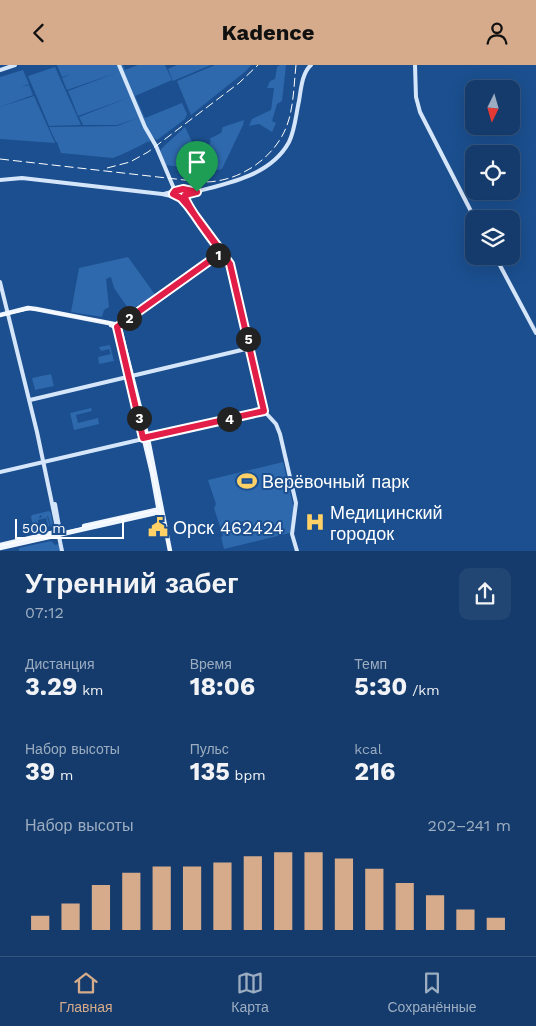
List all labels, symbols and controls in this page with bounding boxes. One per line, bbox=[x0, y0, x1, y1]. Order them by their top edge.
icon: back bbox=[25, 19, 53, 47]
icon: person bbox=[483, 19, 511, 47]
text: Kadence bbox=[221, 20, 315, 45]
north arrow bbox=[465, 80, 520, 135]
map controls bbox=[465, 80, 520, 265]
pin bbox=[176, 141, 218, 192]
button: locate bbox=[465, 145, 520, 200]
icon: arrive bbox=[183, 148, 211, 176]
button: layers bbox=[465, 210, 520, 265]
pin: 1 bbox=[206, 243, 230, 267]
text: 1 bbox=[215, 247, 222, 263]
pin: 2 bbox=[116, 305, 142, 331]
text: 2 bbox=[125, 310, 134, 326]
pin: 5 bbox=[236, 327, 260, 351]
text: 5 bbox=[244, 331, 253, 347]
pin: 3 bbox=[126, 405, 152, 431]
pin: 4 bbox=[216, 407, 242, 431]
text: 3 bbox=[135, 410, 144, 426]
text: 4 bbox=[225, 411, 234, 427]
sports icon: Верёвочный парк bbox=[236, 470, 258, 492]
place label: Верёвочный парк bbox=[262, 471, 409, 492]
place label: Медицинский городок bbox=[330, 502, 443, 544]
hospital icon: Медицинский городок bbox=[304, 511, 326, 533]
scale bar bbox=[15, 516, 124, 539]
public building icon: Орск 462424 bbox=[147, 516, 169, 538]
place label: Орск 462424 bbox=[173, 517, 284, 538]
text: 500 m bbox=[22, 520, 66, 536]
text: Утренний забег bbox=[25, 567, 239, 600]
button: share bbox=[459, 568, 511, 620]
text: 07:12 bbox=[25, 603, 64, 622]
text: Дистанция bbox=[25, 656, 95, 672]
text: Время bbox=[190, 656, 232, 672]
text: Темп bbox=[354, 656, 387, 672]
text: 3.29 bbox=[25, 672, 77, 701]
text: 18:06 bbox=[190, 672, 255, 701]
text: 5:30 bbox=[354, 672, 407, 701]
text: km bbox=[77, 682, 103, 698]
text: /km bbox=[407, 682, 440, 698]
text: Набор высоты bbox=[25, 741, 120, 757]
text: Пульс bbox=[190, 741, 229, 757]
text: kcal bbox=[354, 741, 382, 757]
text: 39 bbox=[25, 757, 55, 786]
text: 135 bbox=[190, 757, 230, 786]
text: 216 bbox=[354, 757, 395, 786]
text: m bbox=[55, 767, 73, 783]
text: bpm bbox=[230, 767, 266, 783]
text: Набор высоты bbox=[25, 816, 133, 835]
text: 202–241 m bbox=[427, 816, 511, 835]
tab: Главная bbox=[59, 969, 113, 1015]
tab: Карта bbox=[231, 969, 269, 1015]
tab: Сохранённые bbox=[387, 969, 477, 1015]

